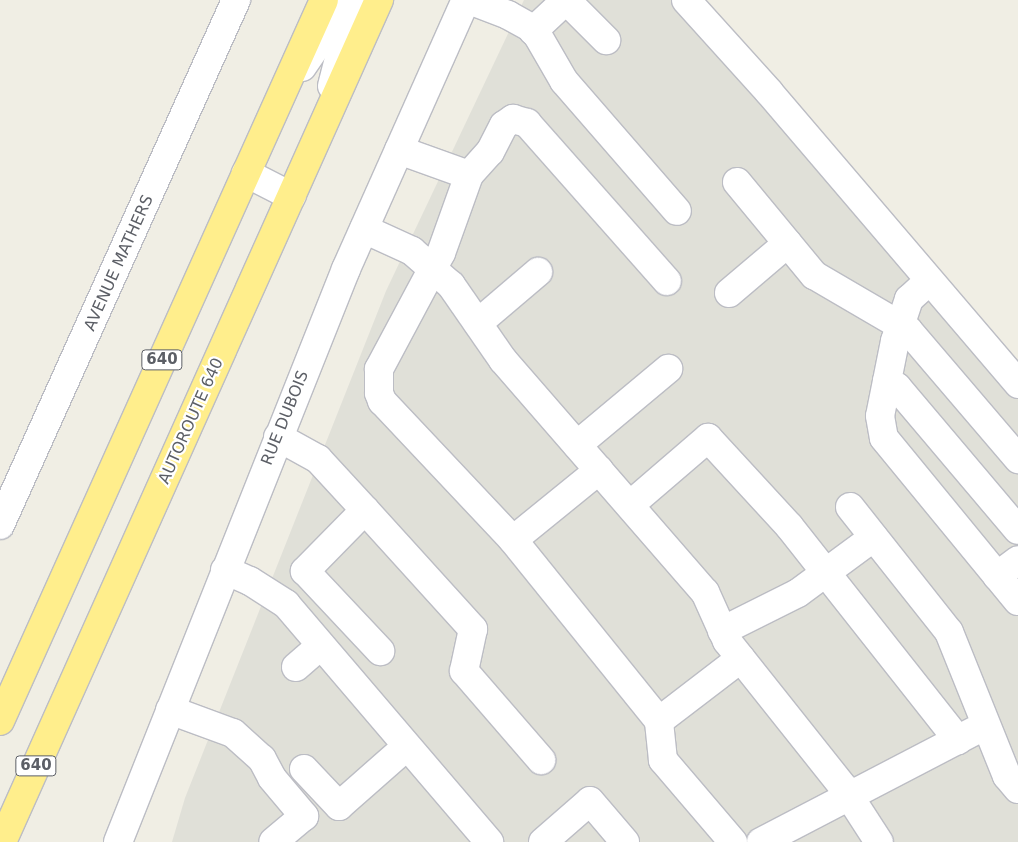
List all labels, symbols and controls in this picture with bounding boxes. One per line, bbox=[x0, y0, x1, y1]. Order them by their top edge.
street label: AVENUE MATHERS bbox=[80, 192, 158, 334]
road number: 640 bbox=[141, 348, 183, 372]
street label: AUTOROUTE 640 bbox=[155, 355, 227, 487]
street label: RUE DUBOIS bbox=[257, 368, 313, 468]
road number: 640 bbox=[15, 754, 57, 778]

